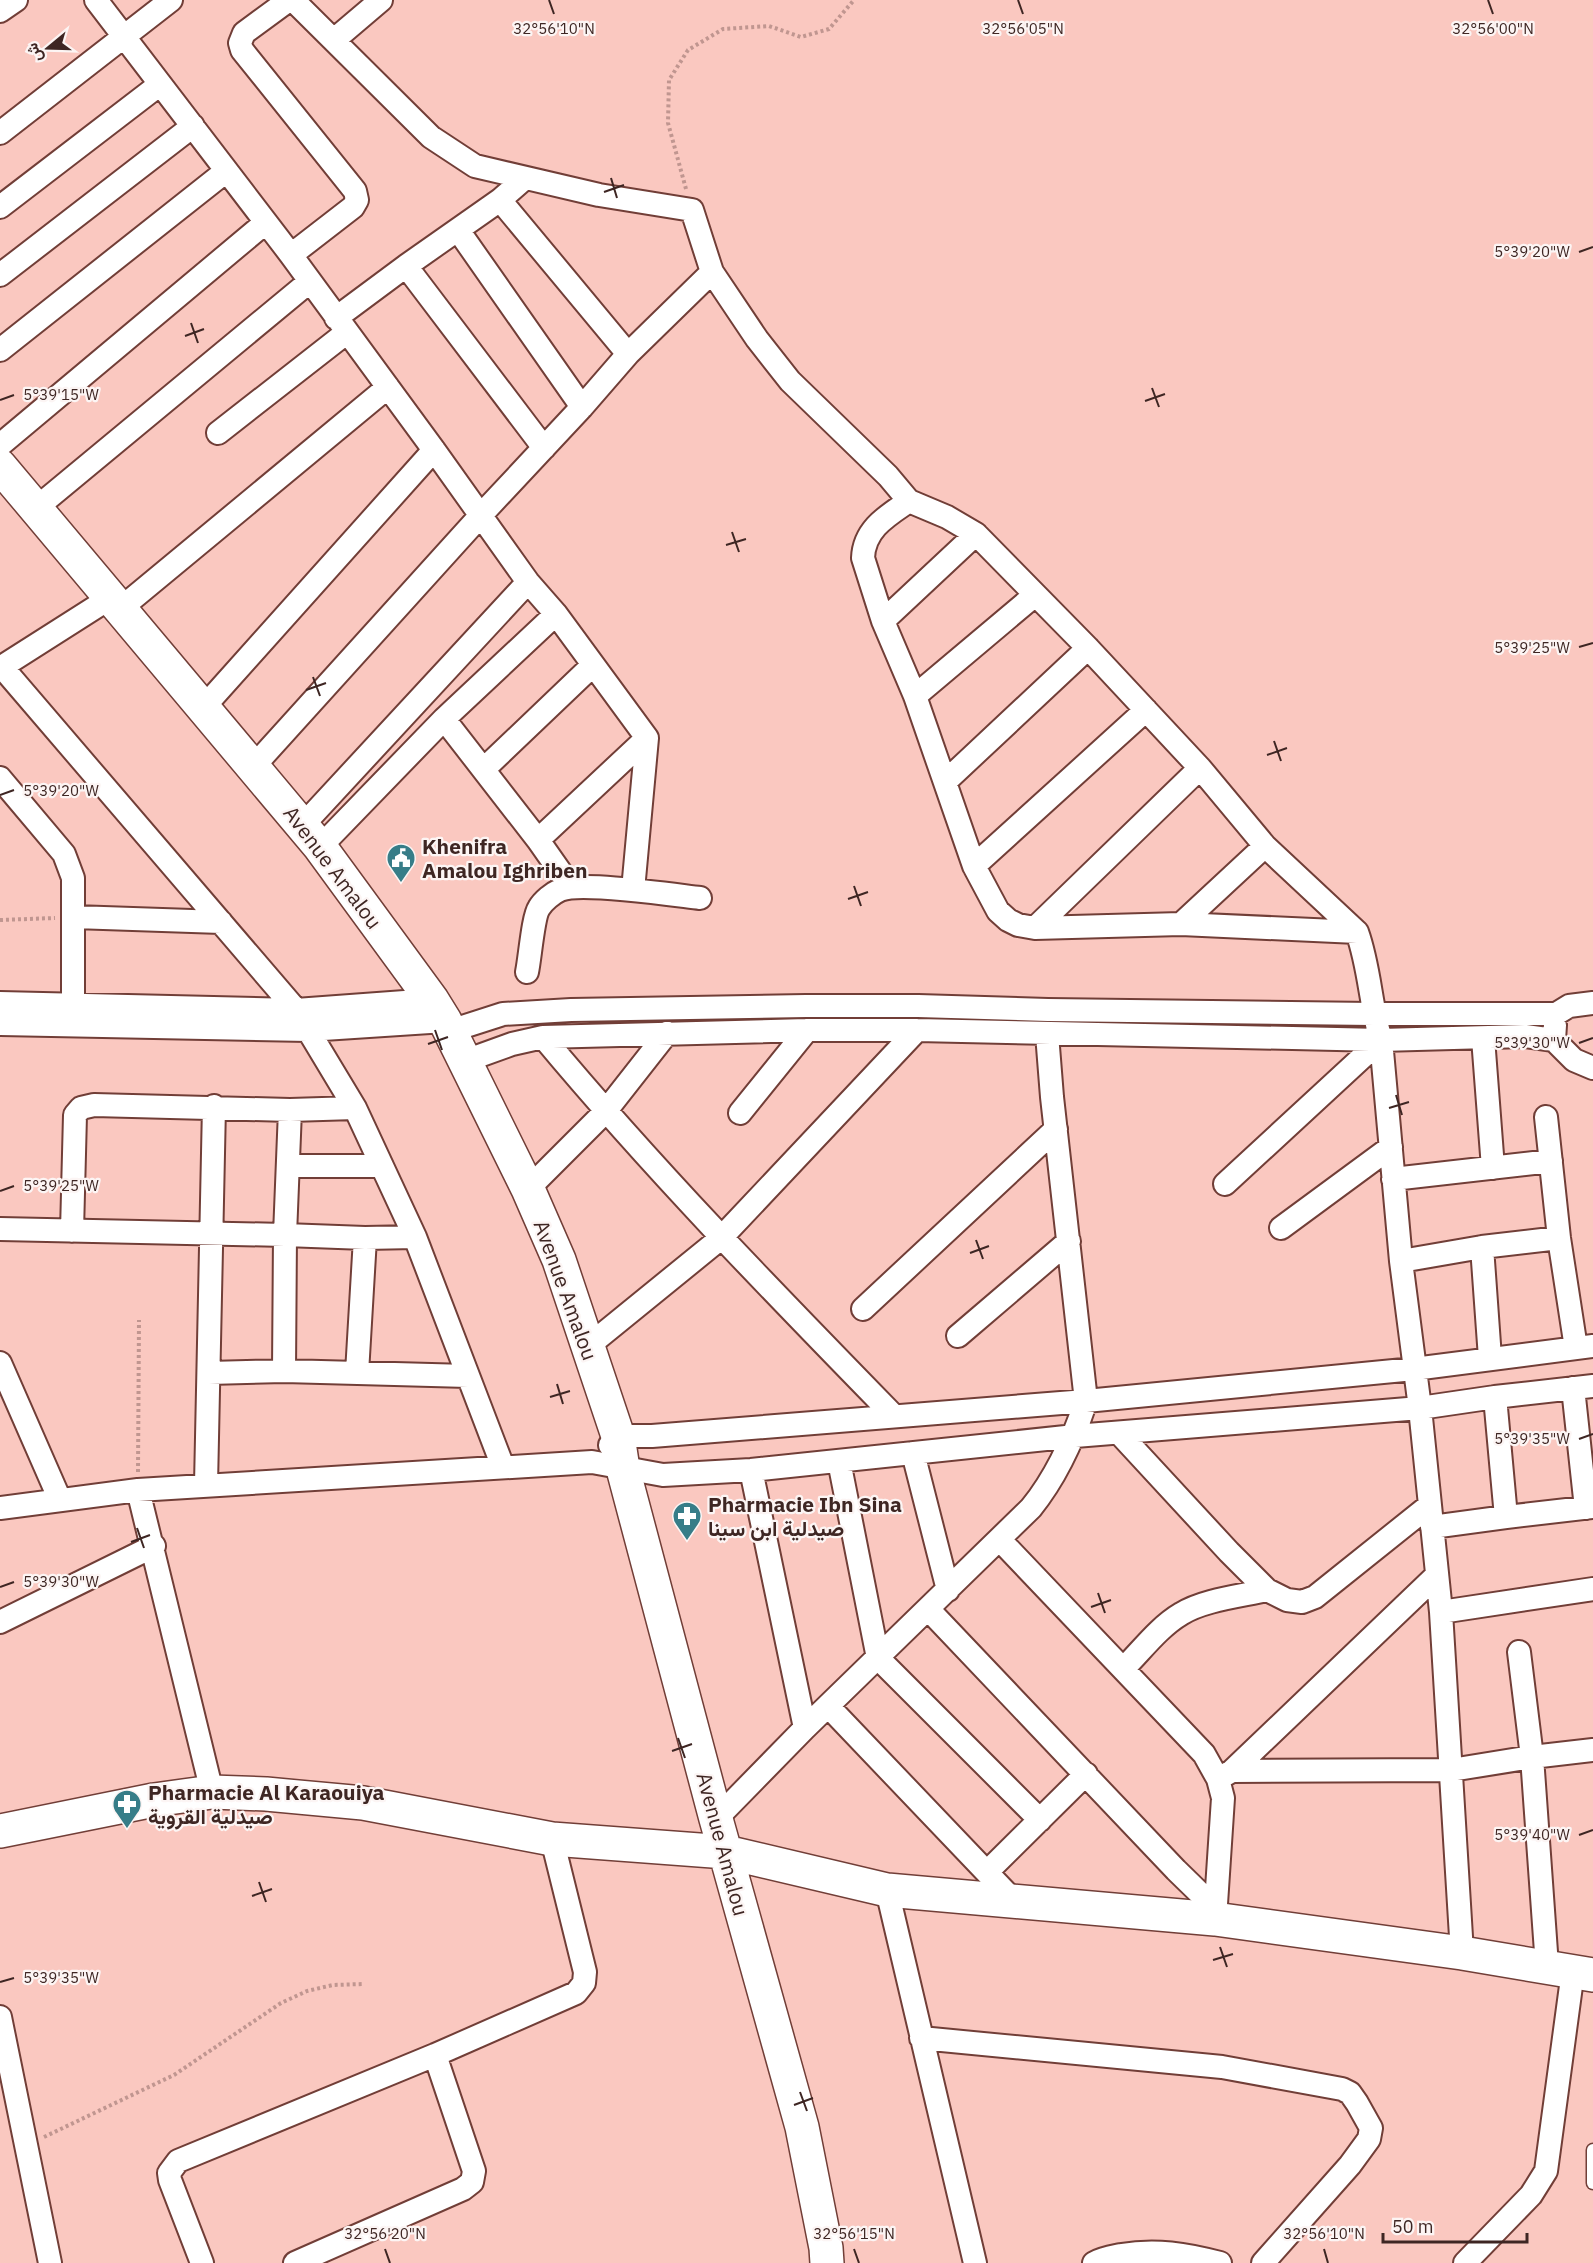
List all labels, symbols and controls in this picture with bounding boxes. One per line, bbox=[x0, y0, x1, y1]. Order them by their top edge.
north arrow bbox=[18, 18, 78, 78]
text: 32°56'10"N bbox=[513, 19, 595, 38]
text: 32°56'05"N bbox=[982, 19, 1064, 38]
text: 32°56'00"N bbox=[1452, 19, 1534, 38]
text: ش bbox=[21, 41, 46, 65]
text: 5°39'20"W bbox=[1494, 242, 1570, 261]
text: 5°39'15"W bbox=[23, 385, 99, 404]
text: 5°39'25"W bbox=[1494, 638, 1570, 657]
text: 5°39'20"W bbox=[23, 781, 99, 800]
street label: Avenue Amalou bbox=[277, 800, 389, 934]
place label: Khenifra Amalou Ighriben bbox=[422, 832, 588, 884]
public building icon: Khenifra Amalou Ighriben bbox=[385, 842, 417, 884]
text: 5°39'30"W bbox=[1494, 1033, 1570, 1052]
text: 5°39'25"W bbox=[23, 1176, 99, 1195]
street label: Avenue Amalou bbox=[528, 1216, 604, 1364]
text: 5°39'35"W bbox=[1494, 1429, 1570, 1448]
place label: Pharmacie Ibn Sina صيدلية ابن سينا bbox=[708, 1490, 902, 1542]
pharmacy icon: Pharmacie Ibn Sina صيدلية ابن سينا bbox=[671, 1500, 703, 1542]
text: 5°39'30"W bbox=[23, 1572, 99, 1591]
street label: Avenue Amalou bbox=[690, 1769, 756, 1919]
place label: Pharmacie Al Karaouiya صيدلية القروية bbox=[148, 1778, 385, 1830]
pharmacy icon: Pharmacie Al Karaouiya صيدلية القروية bbox=[111, 1788, 143, 1830]
text: 5°39'40"W bbox=[1494, 1825, 1570, 1844]
text: 5°39'35"W bbox=[23, 1968, 99, 1987]
scale bar bbox=[1383, 2206, 1527, 2244]
text: 50 m bbox=[1392, 2215, 1434, 2238]
text: 32°56'20"N bbox=[344, 2224, 426, 2243]
text: 32°56'15"N bbox=[813, 2224, 895, 2243]
text: 32°56'10"N bbox=[1283, 2224, 1365, 2243]

